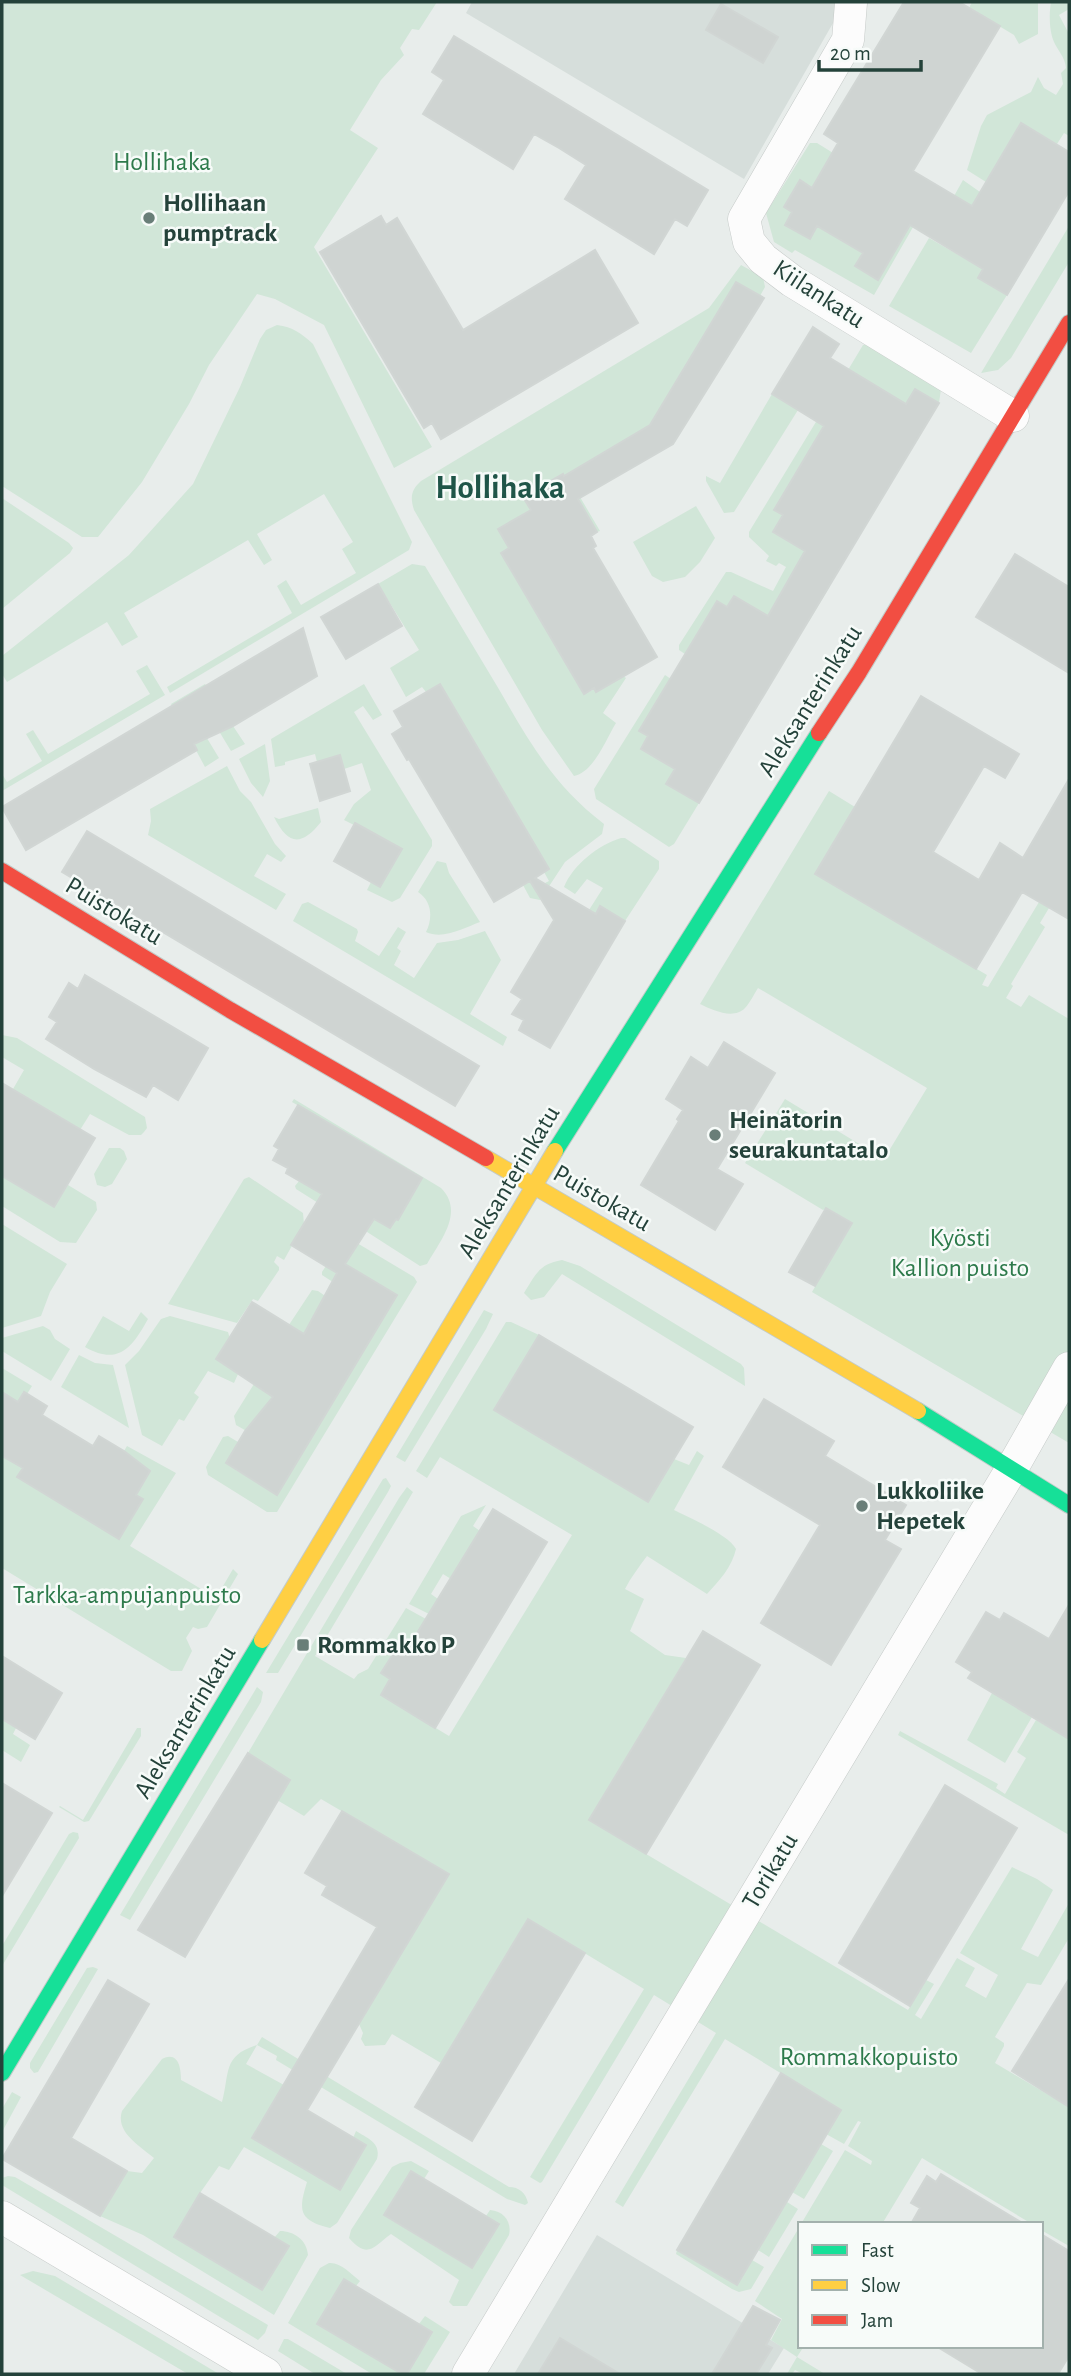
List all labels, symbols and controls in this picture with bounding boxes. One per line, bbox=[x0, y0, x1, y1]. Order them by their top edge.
scale bar bbox=[819, 28, 920, 72]
text: 20 m bbox=[830, 43, 871, 64]
park label: Hollihaka bbox=[113, 149, 211, 175]
place label: Hollihaan pumptrack bbox=[163, 190, 277, 246]
marker: Hollihaan pumptrack bbox=[141, 210, 157, 226]
street label: Kiilankatu bbox=[769, 255, 869, 333]
district label: Hollihaka bbox=[435, 472, 565, 505]
street label: Aleksanterinkatu bbox=[753, 621, 867, 781]
street label: Puistokatu bbox=[61, 872, 167, 950]
street label: Aleksanterinkatu bbox=[453, 1101, 565, 1263]
place label: Heinätorin seurakuntatalo bbox=[729, 1107, 888, 1163]
marker: Heinätorin seurakuntatalo bbox=[707, 1127, 723, 1143]
street label: Puistokatu bbox=[549, 1160, 655, 1236]
park label: Kyösti Kallion puisto bbox=[891, 1225, 1029, 1281]
place label: Lukkoliike Hepetek bbox=[876, 1478, 984, 1534]
marker: Lukkoliike Hepetek bbox=[854, 1498, 870, 1514]
park label: Tarkka-ampujanpuisto bbox=[13, 1582, 241, 1608]
place label: Rommakko P bbox=[317, 1632, 455, 1658]
marker: Rommakko P bbox=[295, 1637, 311, 1653]
street label: Aleksanterinkatu bbox=[129, 1641, 241, 1803]
street label: Torikatu bbox=[737, 1829, 803, 1913]
park label: Rommakkopuisto bbox=[780, 2044, 958, 2070]
legend bbox=[798, 2222, 1043, 2348]
text: Fast bbox=[861, 2240, 894, 2261]
text: Slow bbox=[861, 2275, 900, 2296]
text: Jam bbox=[861, 2310, 893, 2331]

